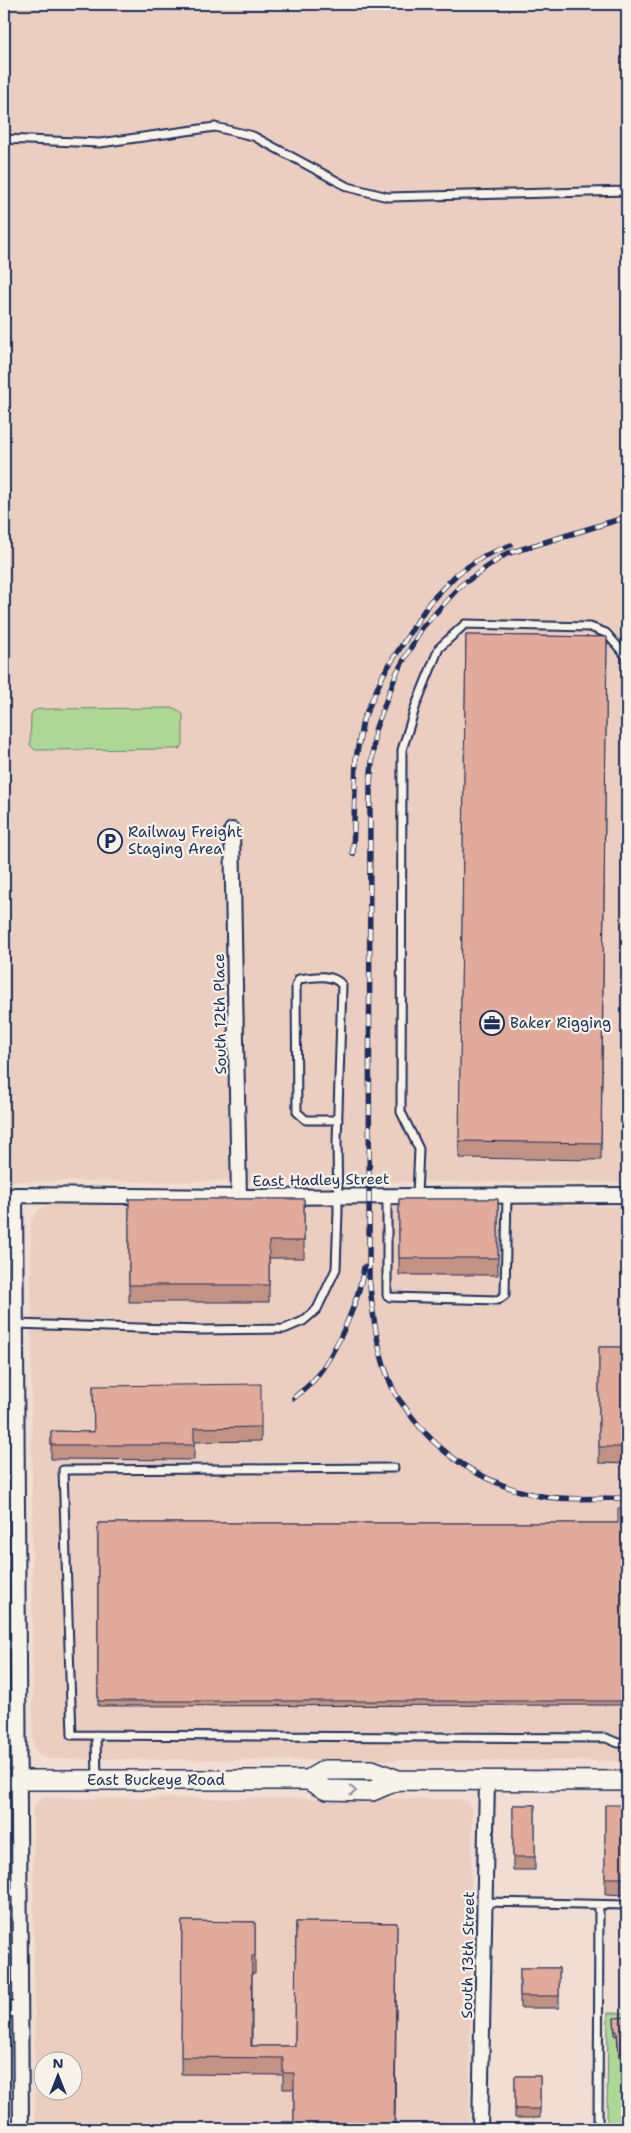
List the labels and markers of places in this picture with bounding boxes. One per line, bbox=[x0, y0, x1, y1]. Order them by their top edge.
place label: Railway Freight Staging Area bbox=[128, 822, 242, 859]
parking icon: Railway Freight Staging Area bbox=[97, 828, 123, 854]
office icon: Baker Rigging bbox=[479, 1010, 505, 1036]
place label: Baker Rigging bbox=[510, 1013, 611, 1033]

